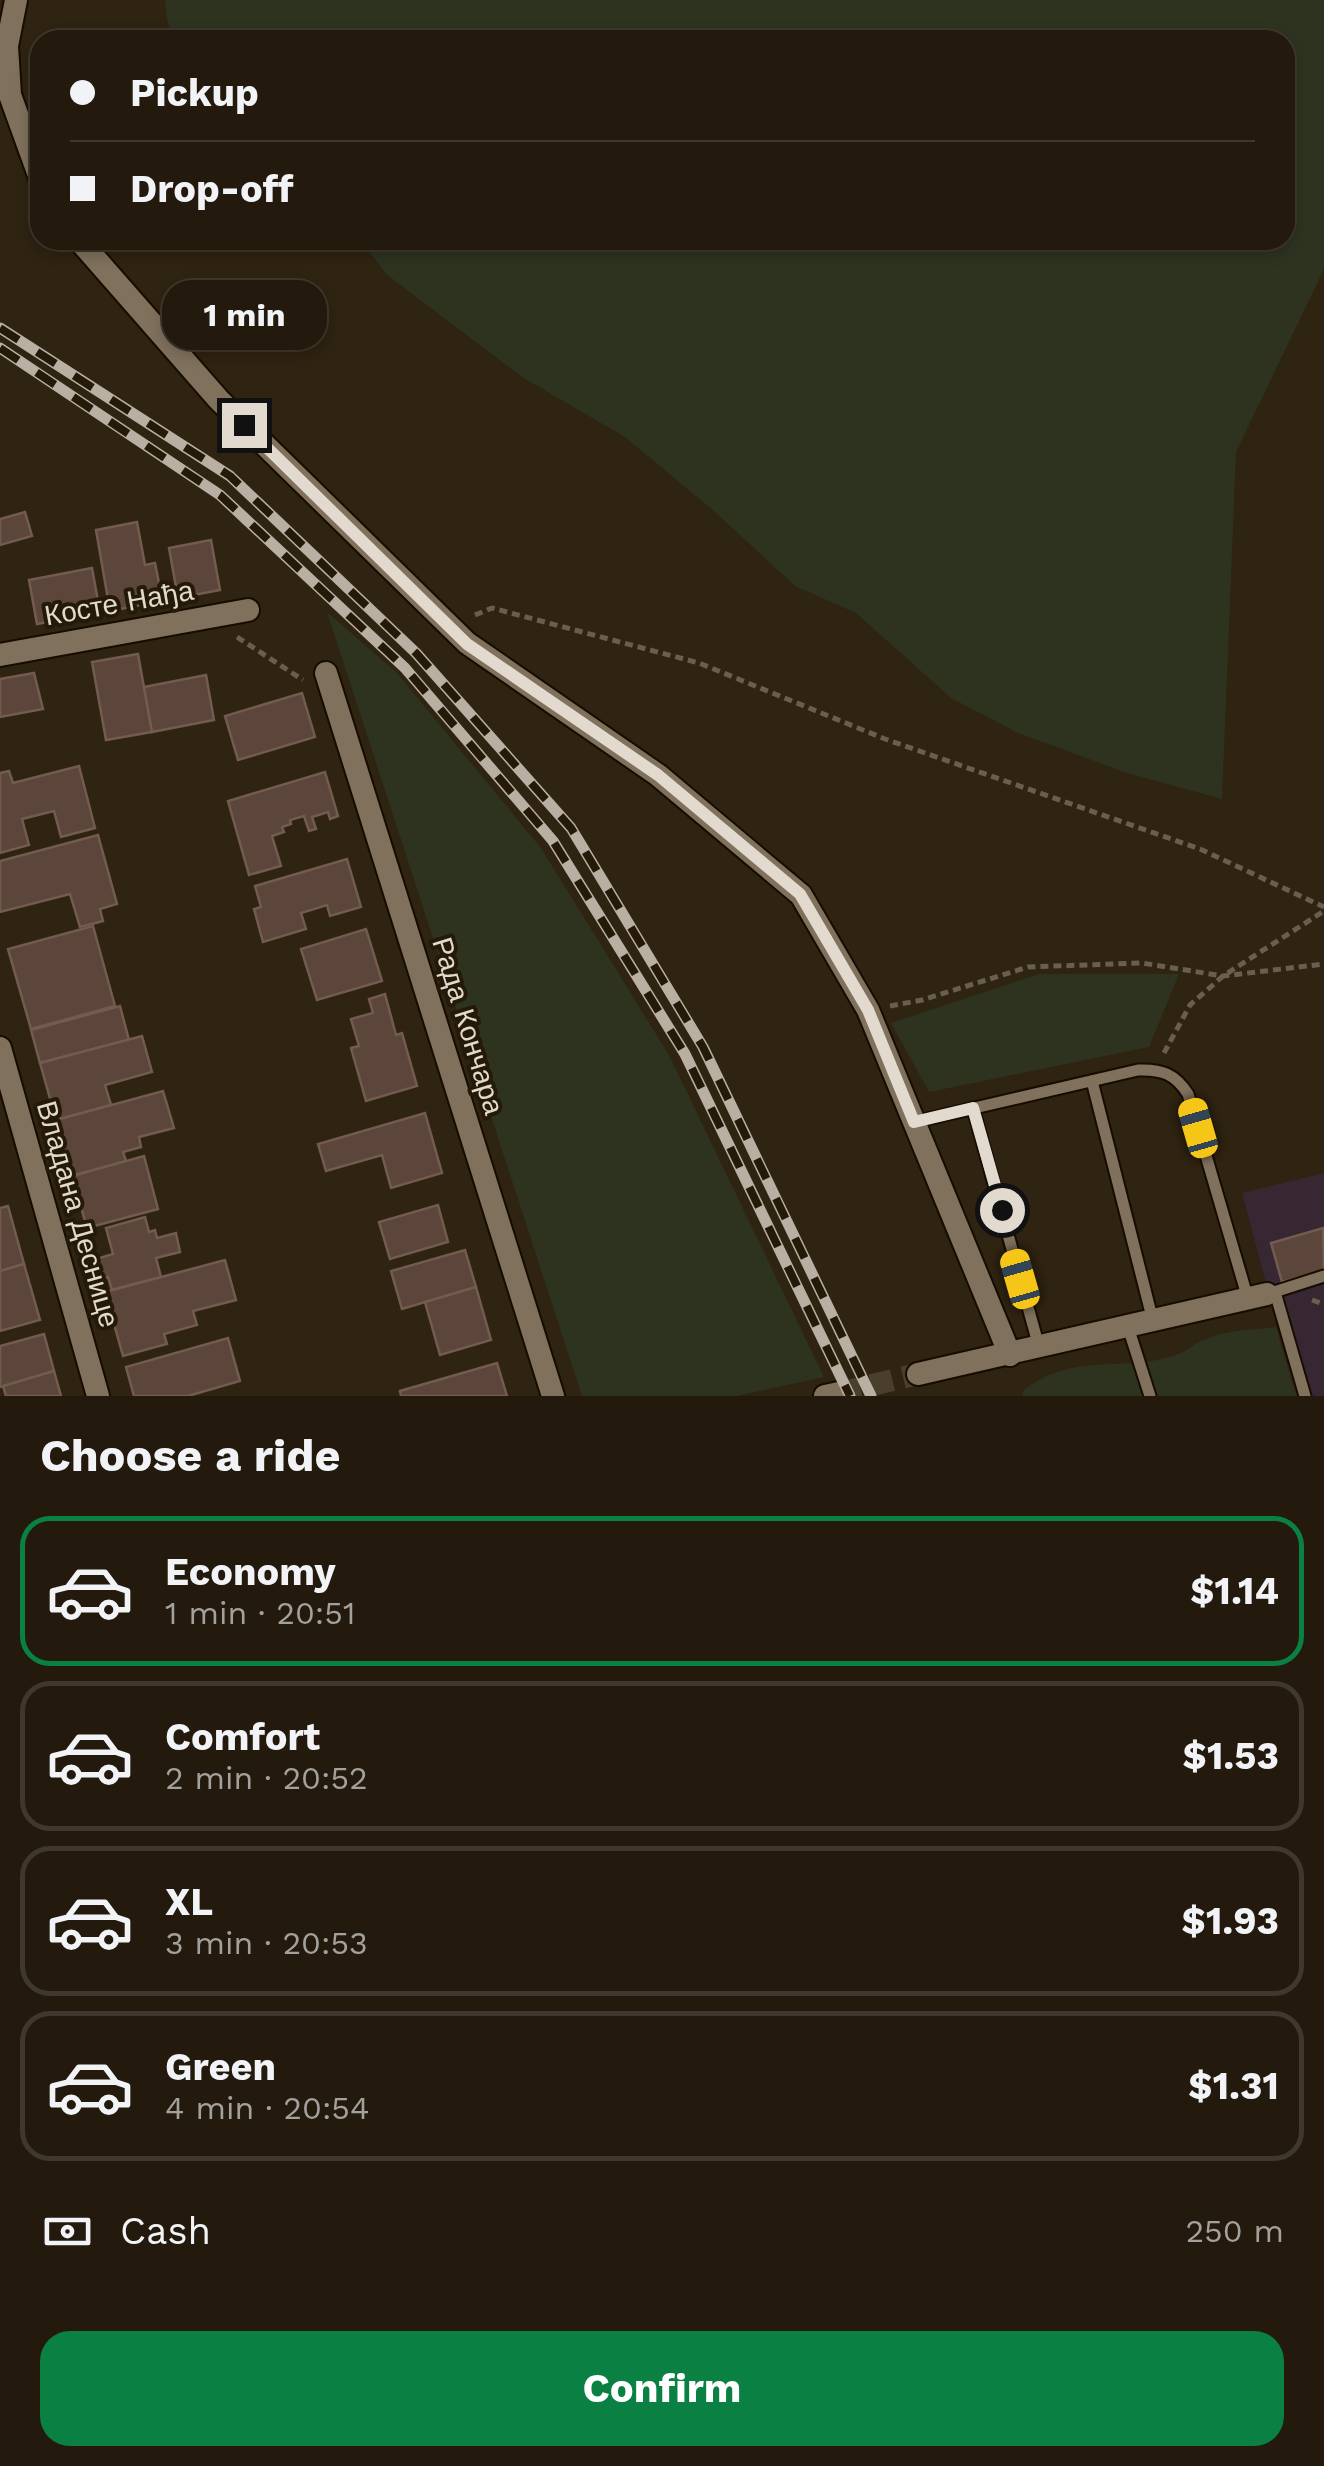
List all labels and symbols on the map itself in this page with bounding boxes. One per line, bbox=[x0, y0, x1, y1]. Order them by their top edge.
callout: 1 min bbox=[162, 280, 326, 350]
route end bbox=[222, 403, 267, 448]
street label: Косте Нађа bbox=[42, 574, 196, 632]
street label: Рада Кончара bbox=[425, 933, 511, 1119]
car bbox=[1175, 1095, 1221, 1161]
street label: Владана Деснице bbox=[30, 1097, 126, 1331]
route start bbox=[980, 1188, 1025, 1233]
car bbox=[997, 1246, 1043, 1312]

